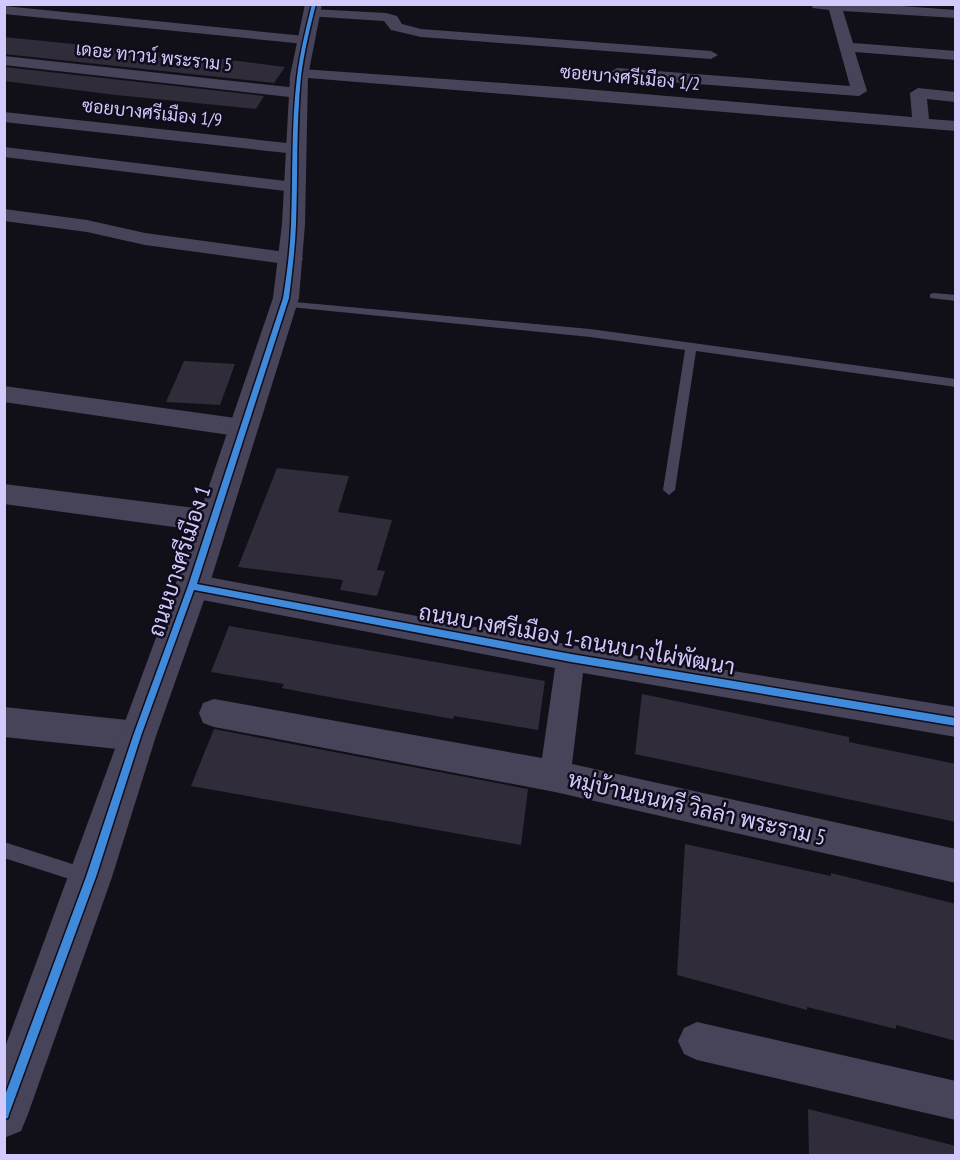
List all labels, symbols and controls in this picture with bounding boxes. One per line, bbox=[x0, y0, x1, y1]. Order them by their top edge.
street label: เดอะ ทาวน์ พระราม 5 bbox=[75, 36, 233, 76]
street label: ซอยบางศรีเมือง 1/2 bbox=[559, 59, 701, 95]
street label: ซอยบางศรีเมือง 1/9 bbox=[81, 93, 223, 131]
street label: ถนนบางศรีเมือง 1 bbox=[141, 482, 217, 640]
street label: ถนนบางศรีเมือง 1-ถนนบางไผ่พัฒนา bbox=[417, 597, 737, 681]
street label: หมู่บ้านนนทรี วิลล่า พระราม 5 bbox=[565, 765, 829, 853]

